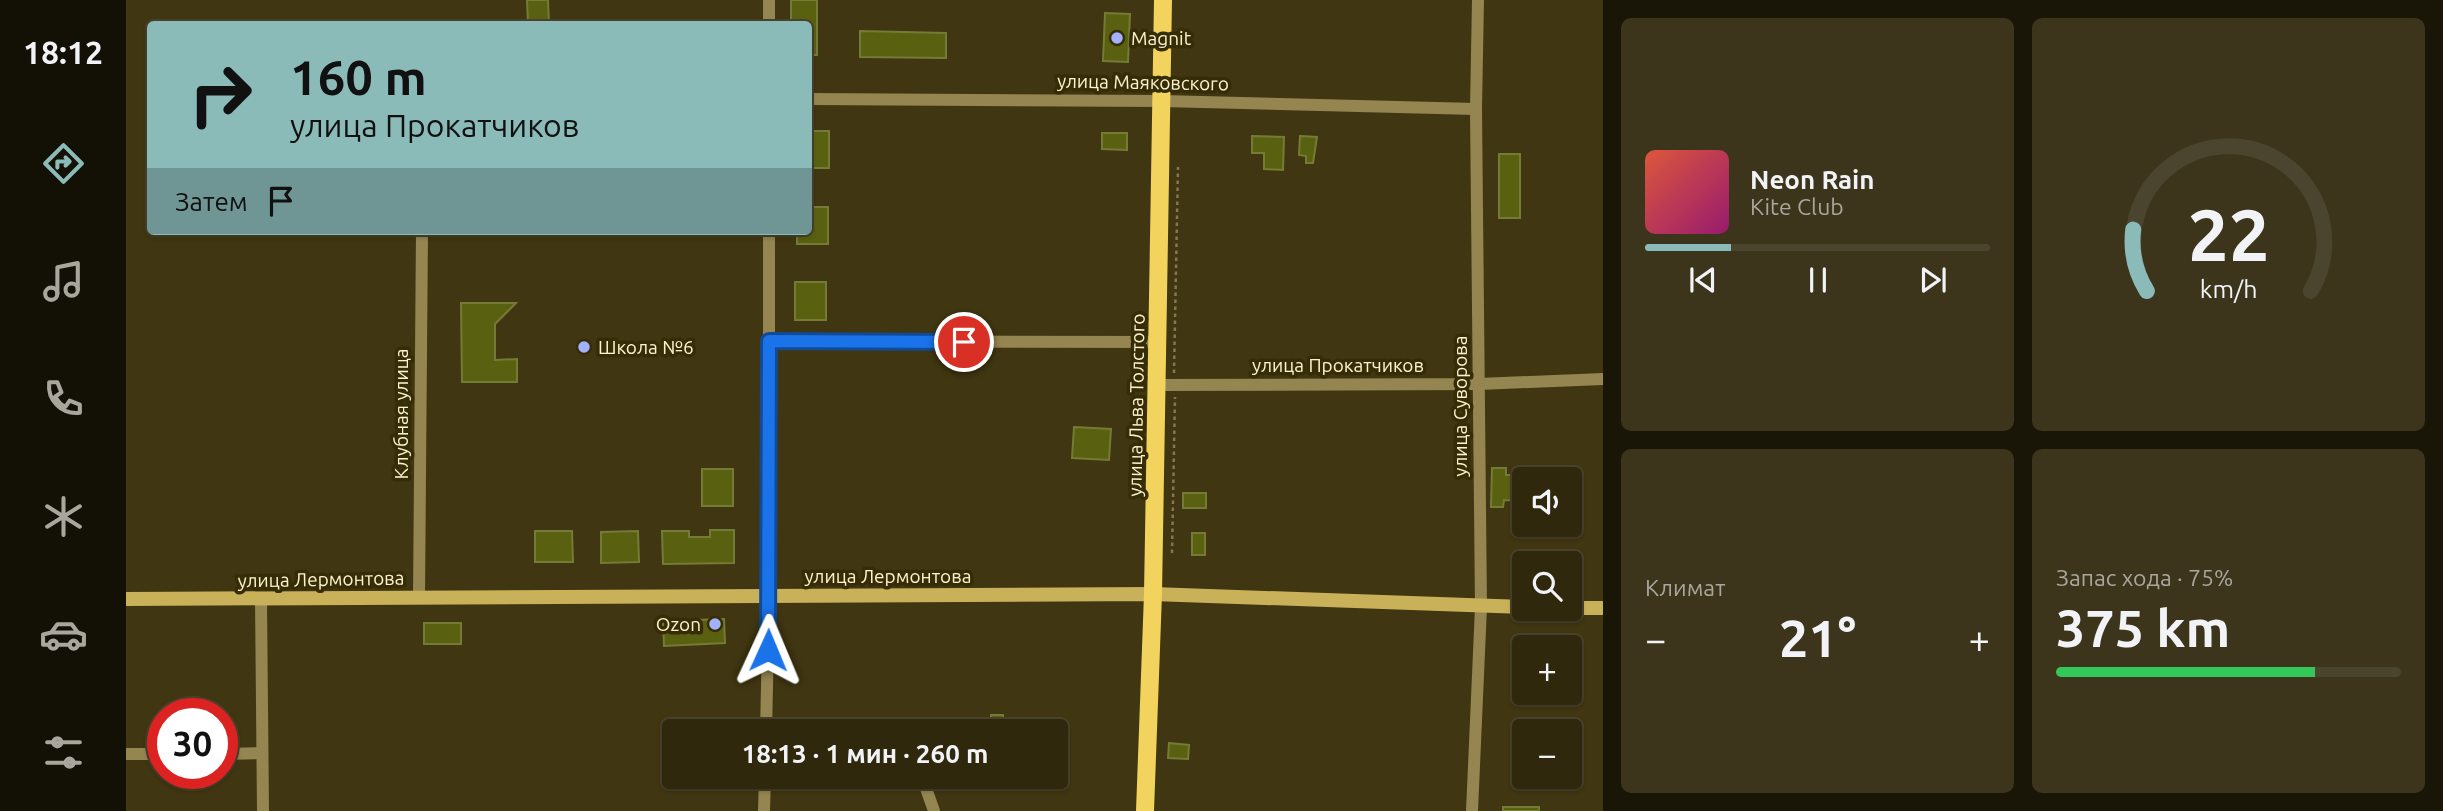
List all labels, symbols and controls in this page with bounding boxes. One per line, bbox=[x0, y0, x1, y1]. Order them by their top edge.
place label: Magnit bbox=[1131, 27, 1192, 49]
marker: Magnit bbox=[1109, 30, 1125, 46]
text: 18:12 bbox=[23, 34, 103, 70]
icon: right bbox=[175, 49, 266, 140]
text: 160 m bbox=[290, 49, 427, 104]
street label: улица Маяковского bbox=[1057, 70, 1229, 94]
text: улица Прокатчиков bbox=[290, 107, 579, 143]
icon: directions bbox=[39, 139, 88, 188]
text: Neon Rain bbox=[1750, 165, 1875, 194]
icon: arrive bbox=[262, 182, 300, 220]
text: Затем bbox=[175, 187, 248, 216]
text: 22 bbox=[2187, 193, 2270, 275]
text: Kite Club bbox=[1750, 194, 1844, 219]
icon: music bbox=[39, 257, 88, 306]
icon: previous bbox=[1684, 261, 1722, 299]
icon: pause bbox=[1799, 261, 1837, 299]
icon: next bbox=[1914, 261, 1952, 299]
text: km/h bbox=[2200, 275, 2257, 303]
pin bbox=[934, 312, 994, 372]
street label: улица Льва Толстого bbox=[1123, 313, 1149, 497]
icon: arrive bbox=[945, 323, 983, 361]
street label: улица Суворова bbox=[1449, 335, 1471, 477]
place label: Школа №6 bbox=[598, 336, 694, 358]
marker: Школа №6 bbox=[576, 339, 592, 355]
street label: Клубная улица bbox=[390, 349, 412, 479]
street label: улица Прокатчиков bbox=[1252, 354, 1424, 376]
icon: phone bbox=[39, 374, 88, 423]
map controls bbox=[1512, 467, 1582, 789]
button: sound bbox=[1512, 467, 1582, 537]
icon: climate bbox=[39, 492, 88, 541]
button: search bbox=[1512, 551, 1582, 621]
street label: улица Лермонтова bbox=[805, 565, 971, 587]
text: Запас хода · 75% bbox=[2056, 565, 2233, 590]
street label: улица Лермонтова bbox=[237, 567, 405, 591]
text: Климат bbox=[1645, 575, 1725, 600]
text: 375 km bbox=[2056, 599, 2230, 657]
text: 21° bbox=[1779, 609, 1856, 667]
icon: car bbox=[39, 610, 88, 659]
place label: Ozon bbox=[656, 613, 701, 635]
position arrow bbox=[731, 613, 805, 687]
marker: Ozon bbox=[707, 616, 723, 632]
text: − bbox=[1645, 618, 1666, 660]
text: + bbox=[1969, 618, 1990, 660]
button: + bbox=[1512, 635, 1582, 705]
speed limit sign: 30 bbox=[147, 698, 238, 789]
button: − bbox=[1512, 719, 1582, 789]
icon: filters bbox=[39, 728, 88, 777]
text: 18:13 · 1 мин · 260 m bbox=[742, 739, 988, 768]

